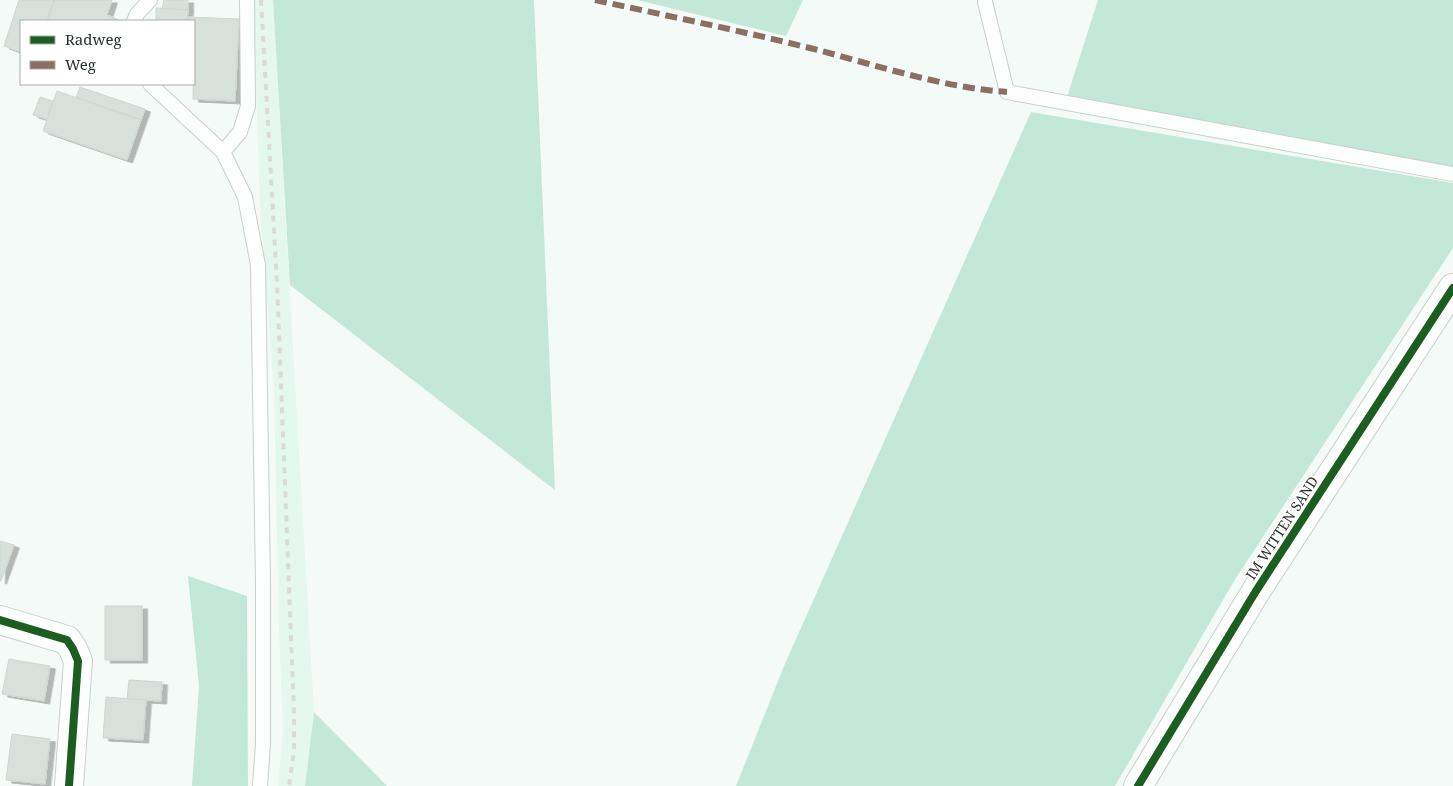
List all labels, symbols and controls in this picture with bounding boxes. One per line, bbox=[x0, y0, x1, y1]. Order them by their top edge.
legend bbox=[20, 20, 195, 85]
text: Radweg bbox=[65, 29, 122, 49]
text: Weg bbox=[65, 54, 96, 74]
street label: IM WITTEN SAND bbox=[1241, 472, 1322, 583]

